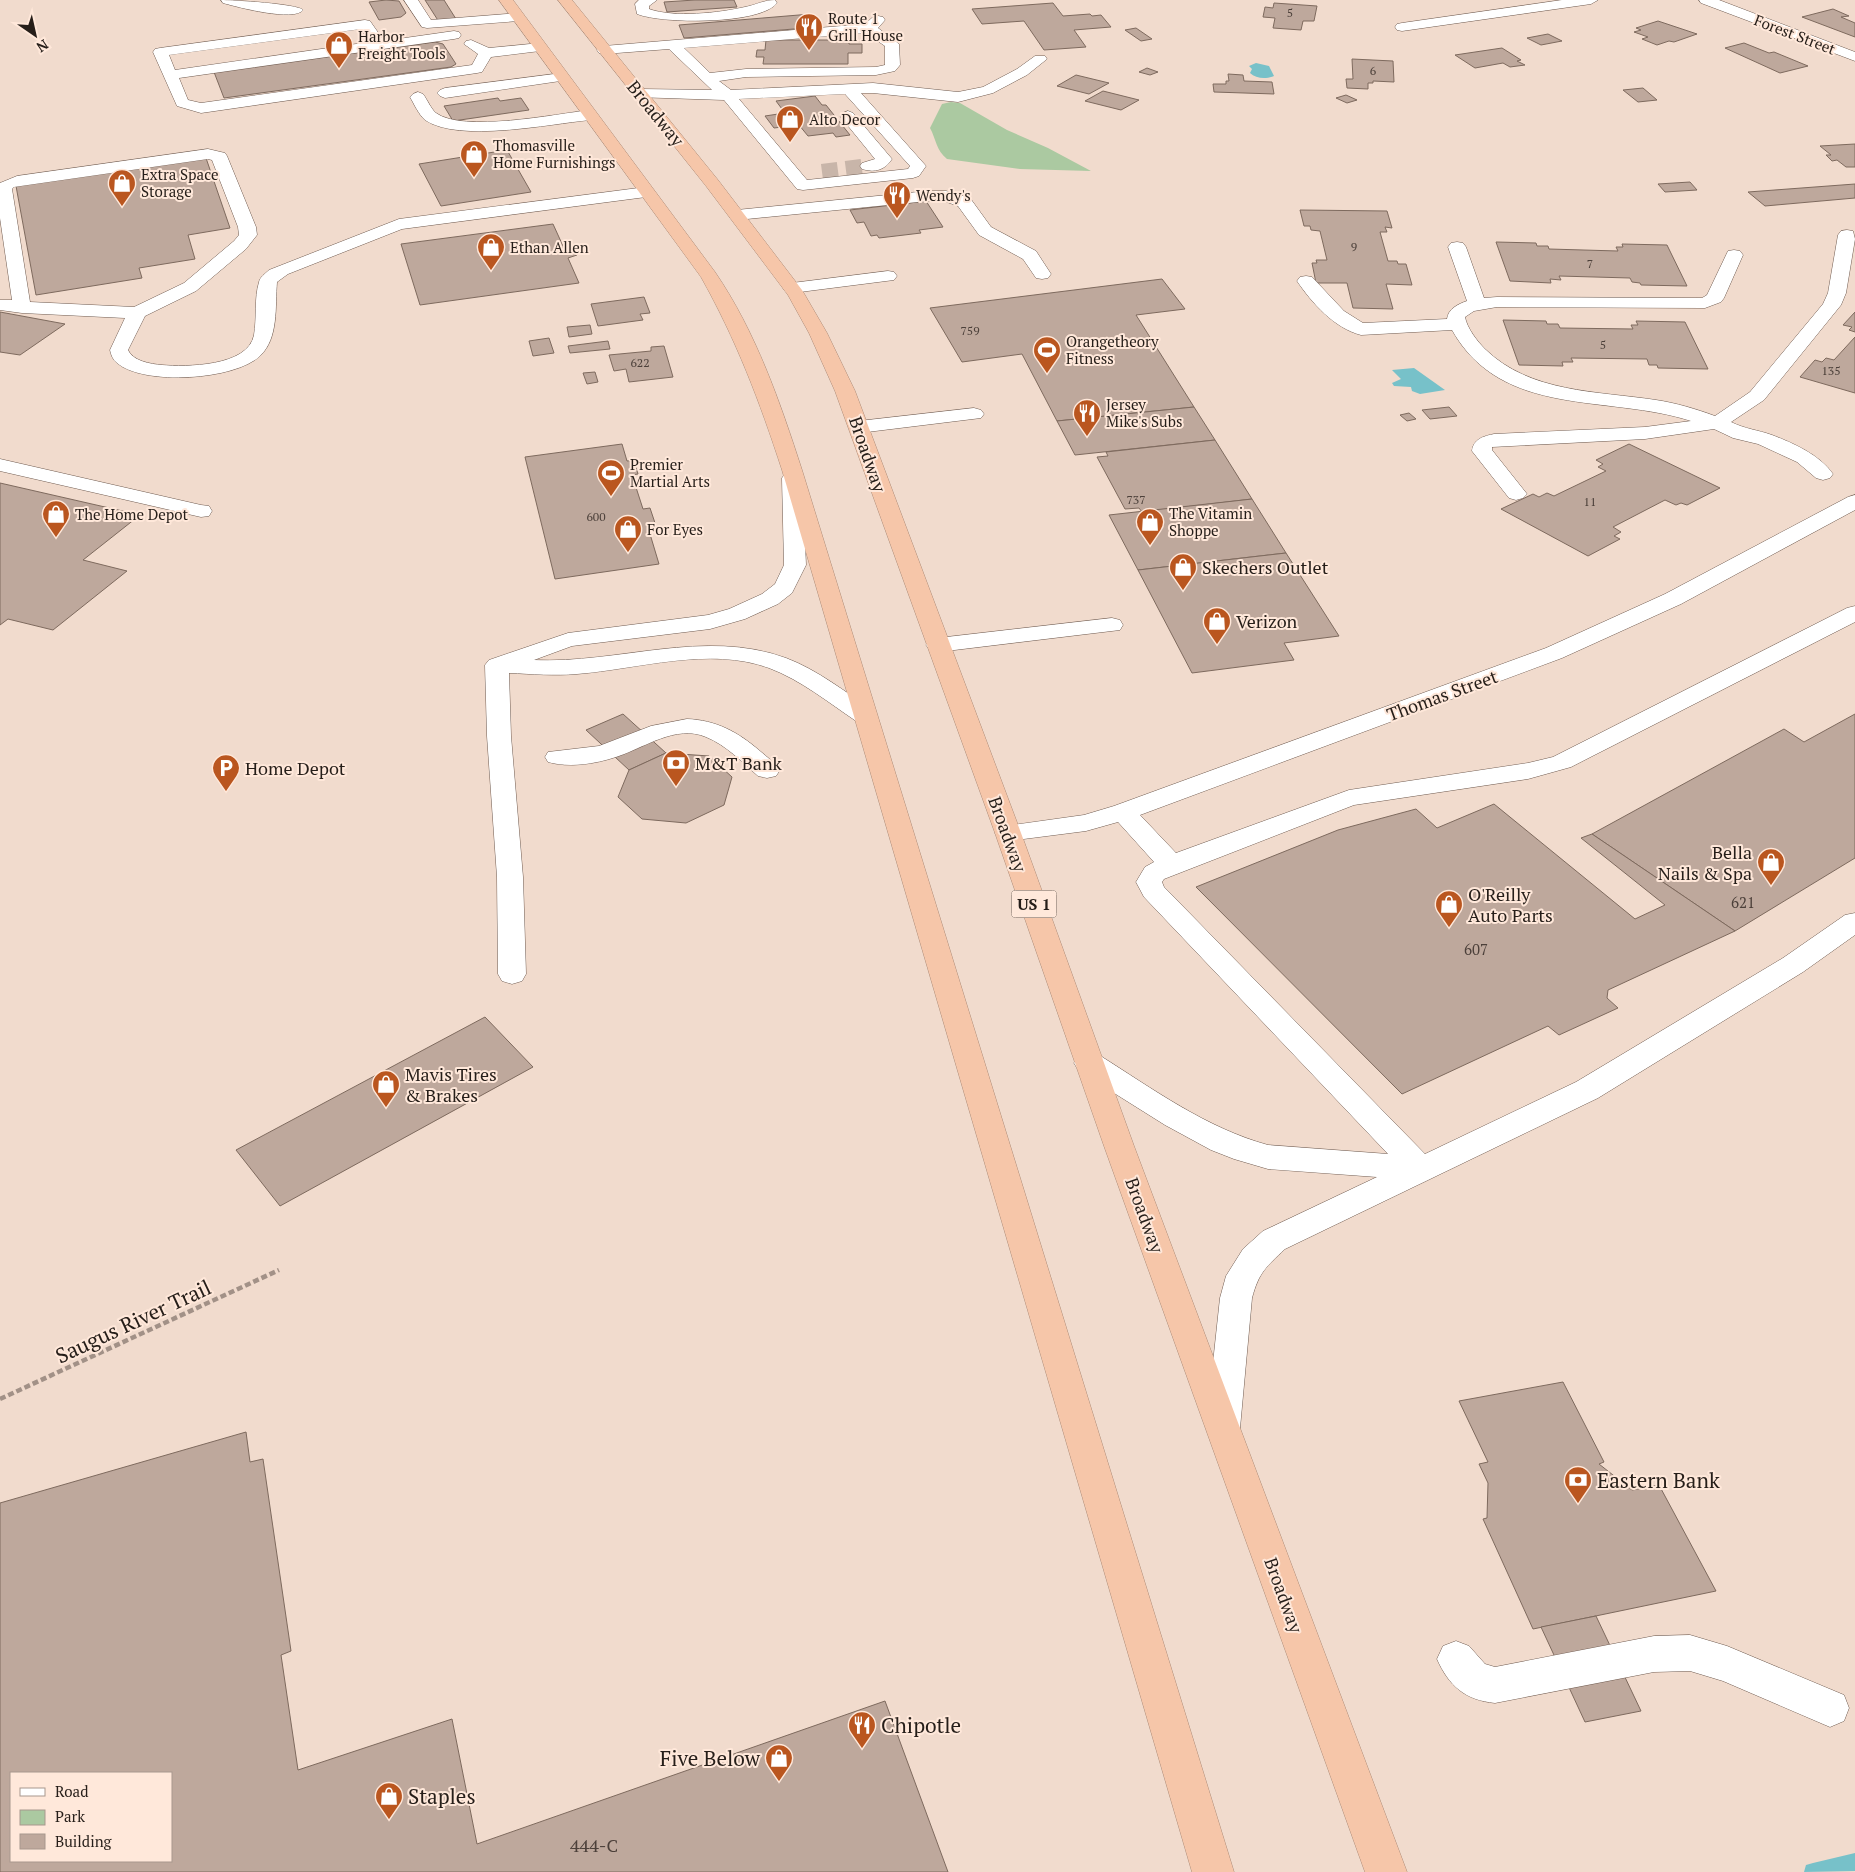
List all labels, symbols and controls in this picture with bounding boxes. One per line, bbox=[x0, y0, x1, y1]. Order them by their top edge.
house number: 5 bbox=[1287, 5, 1293, 20]
place label: Route 1 Grill House bbox=[828, 8, 903, 45]
street label: Forest Street bbox=[1752, 9, 1839, 59]
north arrow bbox=[10, 10, 60, 60]
restaurant icon: Route 1 Grill House bbox=[794, 12, 824, 51]
place label: Harbor Freight Tools bbox=[358, 26, 446, 63]
shop icon: Harbor Freight Tools bbox=[324, 30, 354, 69]
text: N bbox=[33, 35, 52, 57]
house number: 6 bbox=[1370, 63, 1377, 78]
street label: Broadway bbox=[622, 75, 691, 152]
shop icon: Alto Decor bbox=[775, 104, 805, 143]
place label: Alto Decor bbox=[809, 109, 880, 129]
place label: Thomasville Home Furnishings bbox=[493, 135, 615, 172]
shop icon: Thomasville Home Furnishings bbox=[459, 139, 489, 178]
place label: Extra Space Storage bbox=[141, 164, 218, 201]
shop icon: Extra Space Storage bbox=[107, 168, 137, 207]
restaurant icon: Wendy's bbox=[882, 180, 912, 219]
place label: Wendy's bbox=[916, 185, 971, 205]
shop icon: Ethan Allen bbox=[476, 232, 506, 271]
place label: Ethan Allen bbox=[510, 237, 589, 257]
house number: 9 bbox=[1351, 239, 1357, 254]
house number: 7 bbox=[1587, 256, 1593, 271]
house number: 759 bbox=[960, 323, 980, 338]
place label: Orangetheory Fitness bbox=[1066, 331, 1159, 368]
sports icon: Orangetheory Fitness bbox=[1032, 335, 1062, 374]
house number: 5 bbox=[1600, 337, 1606, 352]
house number: 622 bbox=[630, 355, 650, 370]
house number: 135 bbox=[1821, 363, 1841, 378]
place label: Jersey Mike's Subs bbox=[1106, 394, 1182, 431]
restaurant icon: Jersey Mike's Subs bbox=[1072, 398, 1102, 437]
street label: Broadway bbox=[844, 413, 892, 496]
place label: Premier Martial Arts bbox=[630, 454, 710, 491]
sports icon: Premier Martial Arts bbox=[596, 458, 626, 497]
house number: 737 bbox=[1126, 492, 1146, 507]
house number: 11 bbox=[1584, 494, 1596, 509]
shop icon: The Home Depot bbox=[41, 499, 71, 538]
place label: The Vitamin Shoppe bbox=[1169, 503, 1252, 540]
place label: The Home Depot bbox=[75, 504, 188, 524]
shop icon: The Vitamin Shoppe bbox=[1135, 507, 1165, 546]
house number: 600 bbox=[586, 509, 606, 524]
shop icon: For Eyes bbox=[613, 514, 643, 553]
place label: For Eyes bbox=[647, 519, 703, 539]
shop icon: Skechers Outlet bbox=[1168, 552, 1198, 591]
place label: Skechers Outlet bbox=[1202, 555, 1329, 579]
shop icon: Verizon bbox=[1202, 606, 1232, 645]
place label: Verizon bbox=[1236, 609, 1298, 633]
street label: Thomas Street bbox=[1383, 664, 1501, 726]
bank icon: M&T Bank bbox=[661, 748, 691, 787]
place label: M&T Bank bbox=[695, 751, 783, 775]
parking icon: Home Depot bbox=[211, 753, 241, 792]
place label: Home Depot bbox=[245, 756, 346, 780]
street label: Broadway bbox=[983, 793, 1033, 876]
place label: Bella Nails & Spa bbox=[1658, 840, 1752, 885]
shop icon: Bella Nails & Spa bbox=[1756, 847, 1786, 886]
place label: O'Reilly Auto Parts bbox=[1468, 882, 1553, 927]
shop icon: O'Reilly Auto Parts bbox=[1434, 889, 1464, 928]
road number: US 1 bbox=[1012, 891, 1056, 918]
house number: 621 bbox=[1731, 892, 1755, 912]
house number: 607 bbox=[1464, 939, 1488, 959]
place label: Mavis Tires & Brakes bbox=[405, 1062, 497, 1107]
shop icon: Mavis Tires & Brakes bbox=[371, 1069, 401, 1108]
street label: Broadway bbox=[1120, 1174, 1170, 1257]
street label: Saugus River Trail bbox=[51, 1273, 215, 1369]
bank icon: Eastern Bank bbox=[1563, 1465, 1593, 1504]
place label: Eastern Bank bbox=[1597, 1466, 1720, 1494]
street label: Broadway bbox=[1259, 1554, 1309, 1637]
restaurant icon: Chipotle bbox=[847, 1710, 877, 1749]
place label: Chipotle bbox=[881, 1711, 961, 1739]
shop icon: Five Below bbox=[764, 1743, 794, 1782]
place label: Five Below bbox=[660, 1744, 761, 1772]
legend bbox=[10, 1772, 172, 1862]
text: Road bbox=[55, 1781, 88, 1801]
shop icon: Staples bbox=[374, 1781, 404, 1820]
place label: Staples bbox=[408, 1782, 476, 1810]
text: Park bbox=[55, 1806, 85, 1826]
text: Building bbox=[55, 1831, 113, 1851]
house number: 444-C bbox=[570, 1833, 618, 1857]

